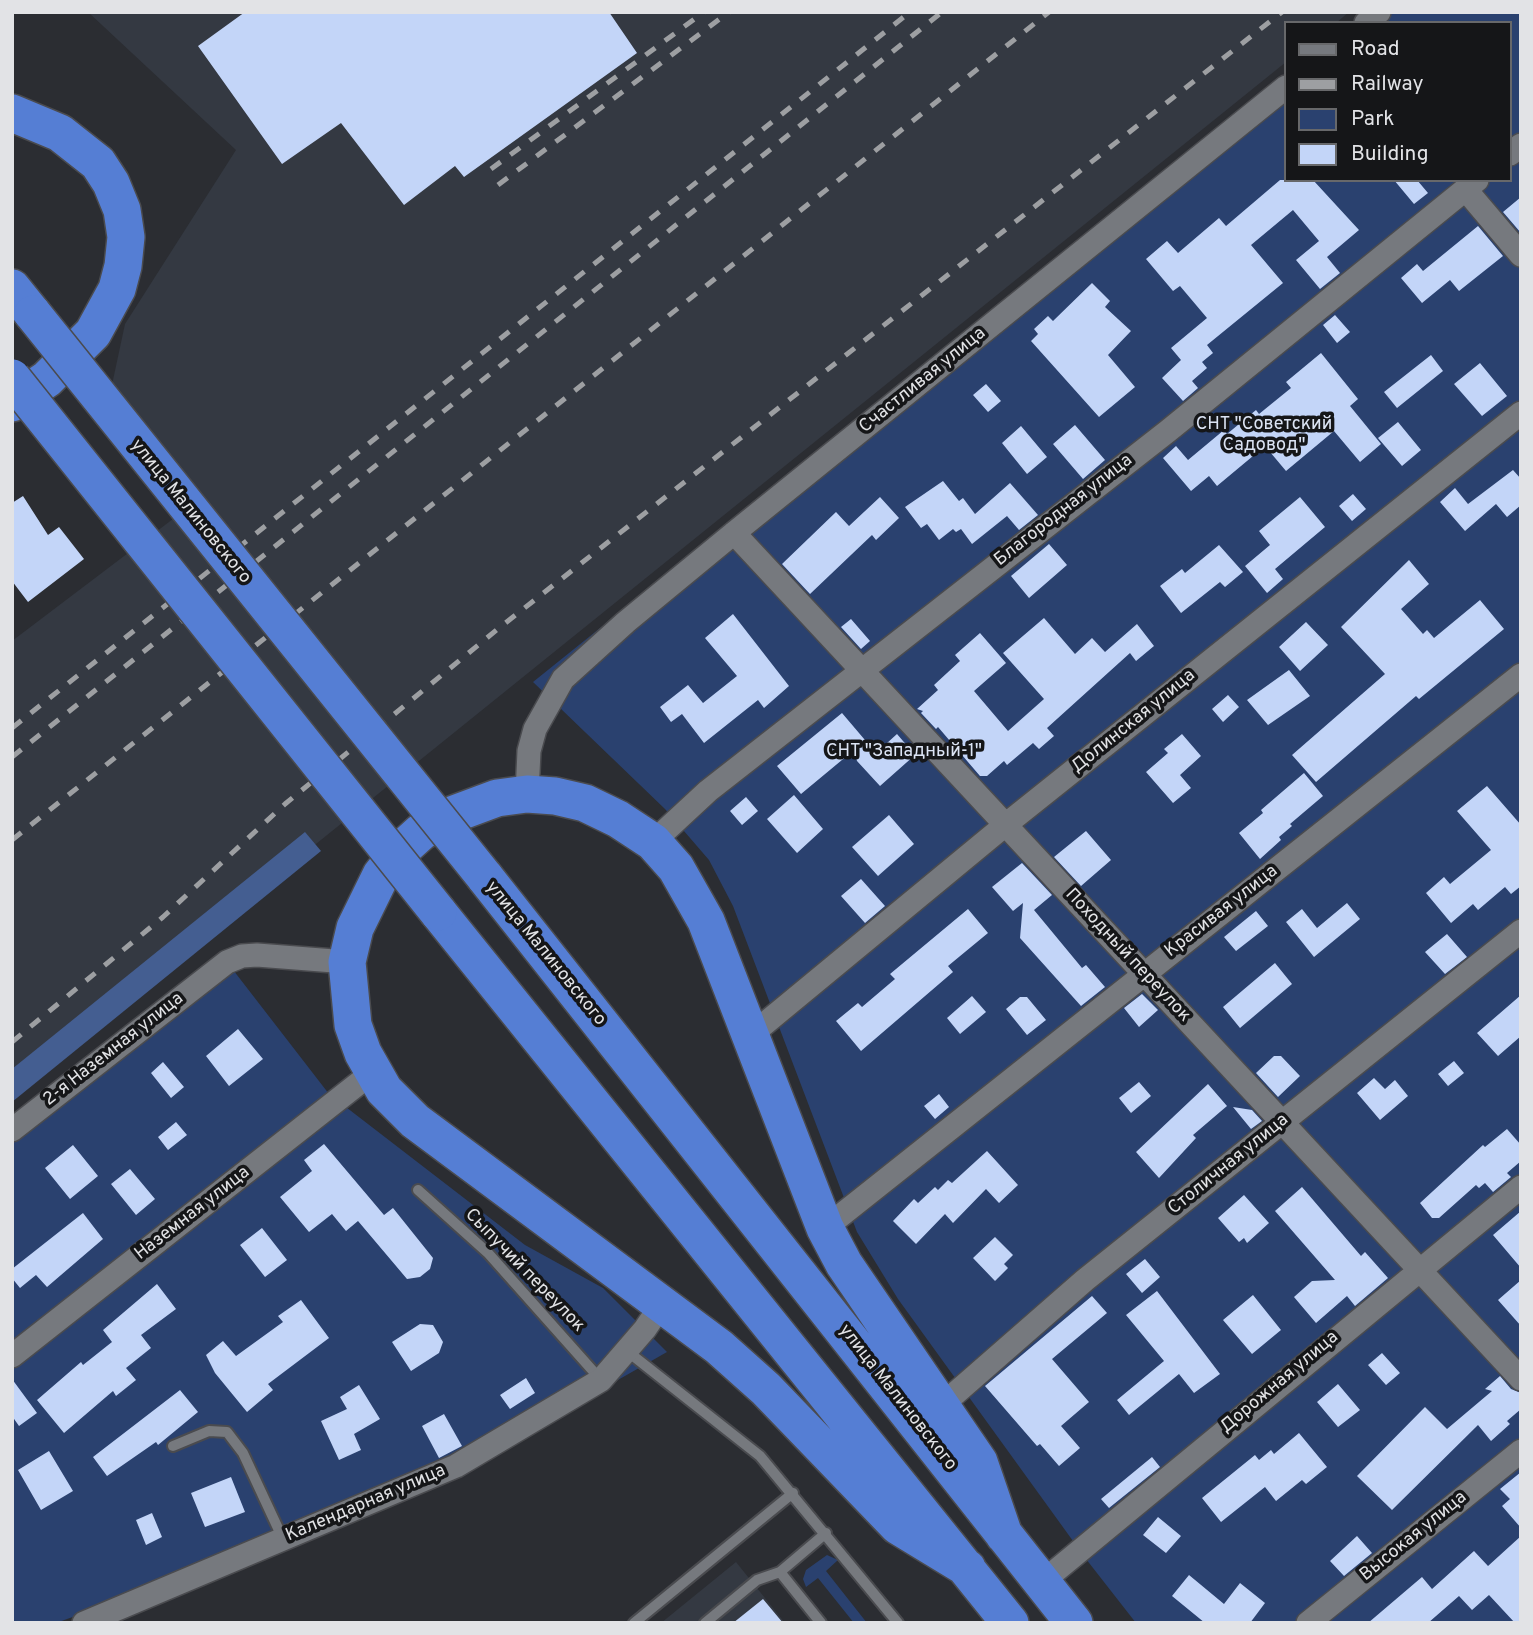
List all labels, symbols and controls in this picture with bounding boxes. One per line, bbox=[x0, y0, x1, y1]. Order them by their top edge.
legend bbox=[1284, 21, 1512, 182]
text: Road bbox=[1351, 36, 1400, 63]
text: Railway bbox=[1351, 71, 1424, 98]
text: Park bbox=[1351, 106, 1394, 133]
text: Building bbox=[1351, 141, 1429, 168]
street label: Счастливая улица bbox=[855, 323, 991, 439]
park label: СНТ "Советский Садовод" bbox=[1196, 414, 1332, 457]
street label: улица Малиновского bbox=[125, 435, 255, 589]
street label: Благородная улица bbox=[991, 450, 1137, 572]
street label: Долинская улица bbox=[1068, 665, 1200, 779]
park label: СНТ "Западный-1" bbox=[826, 741, 982, 763]
street label: Красивая улица bbox=[1161, 861, 1283, 963]
street label: улица Малиновского bbox=[480, 877, 610, 1031]
street label: Походный переулок bbox=[1060, 885, 1194, 1027]
street label: 2-я Наземная улица bbox=[40, 989, 188, 1111]
street label: Столичная улица bbox=[1165, 1110, 1293, 1220]
street label: Наземная улица bbox=[131, 1162, 255, 1266]
street label: Сыпучий переулок bbox=[460, 1205, 588, 1337]
street label: улица Малиновского bbox=[833, 1321, 961, 1475]
street label: Дорожная улица bbox=[1217, 1327, 1343, 1439]
street label: Календарная улица bbox=[283, 1461, 449, 1547]
street label: Высокая улица bbox=[1356, 1487, 1472, 1587]

